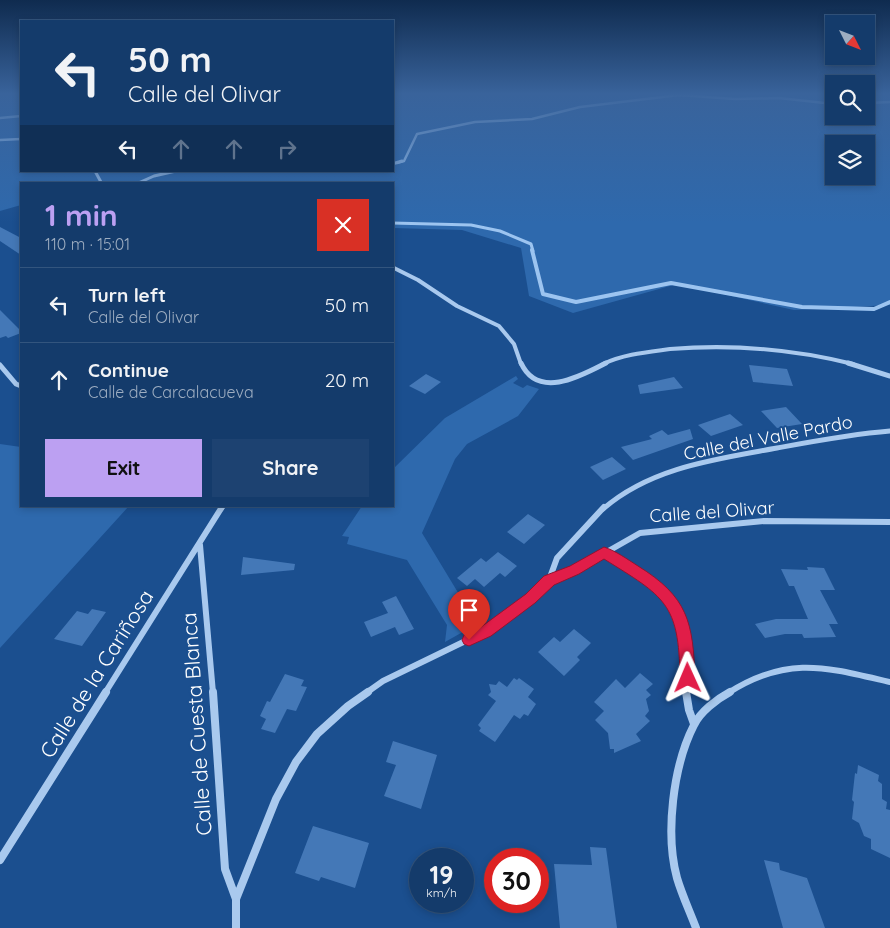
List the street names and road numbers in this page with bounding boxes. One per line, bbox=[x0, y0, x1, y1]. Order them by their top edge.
street label: Calle del Valle Pardo bbox=[681, 410, 854, 465]
street label: Calle del Olivar bbox=[649, 496, 775, 527]
street label: Calle de la Cariñosa bbox=[34, 584, 158, 762]
street label: Calle de Cuesta Blanca bbox=[175, 612, 217, 837]

